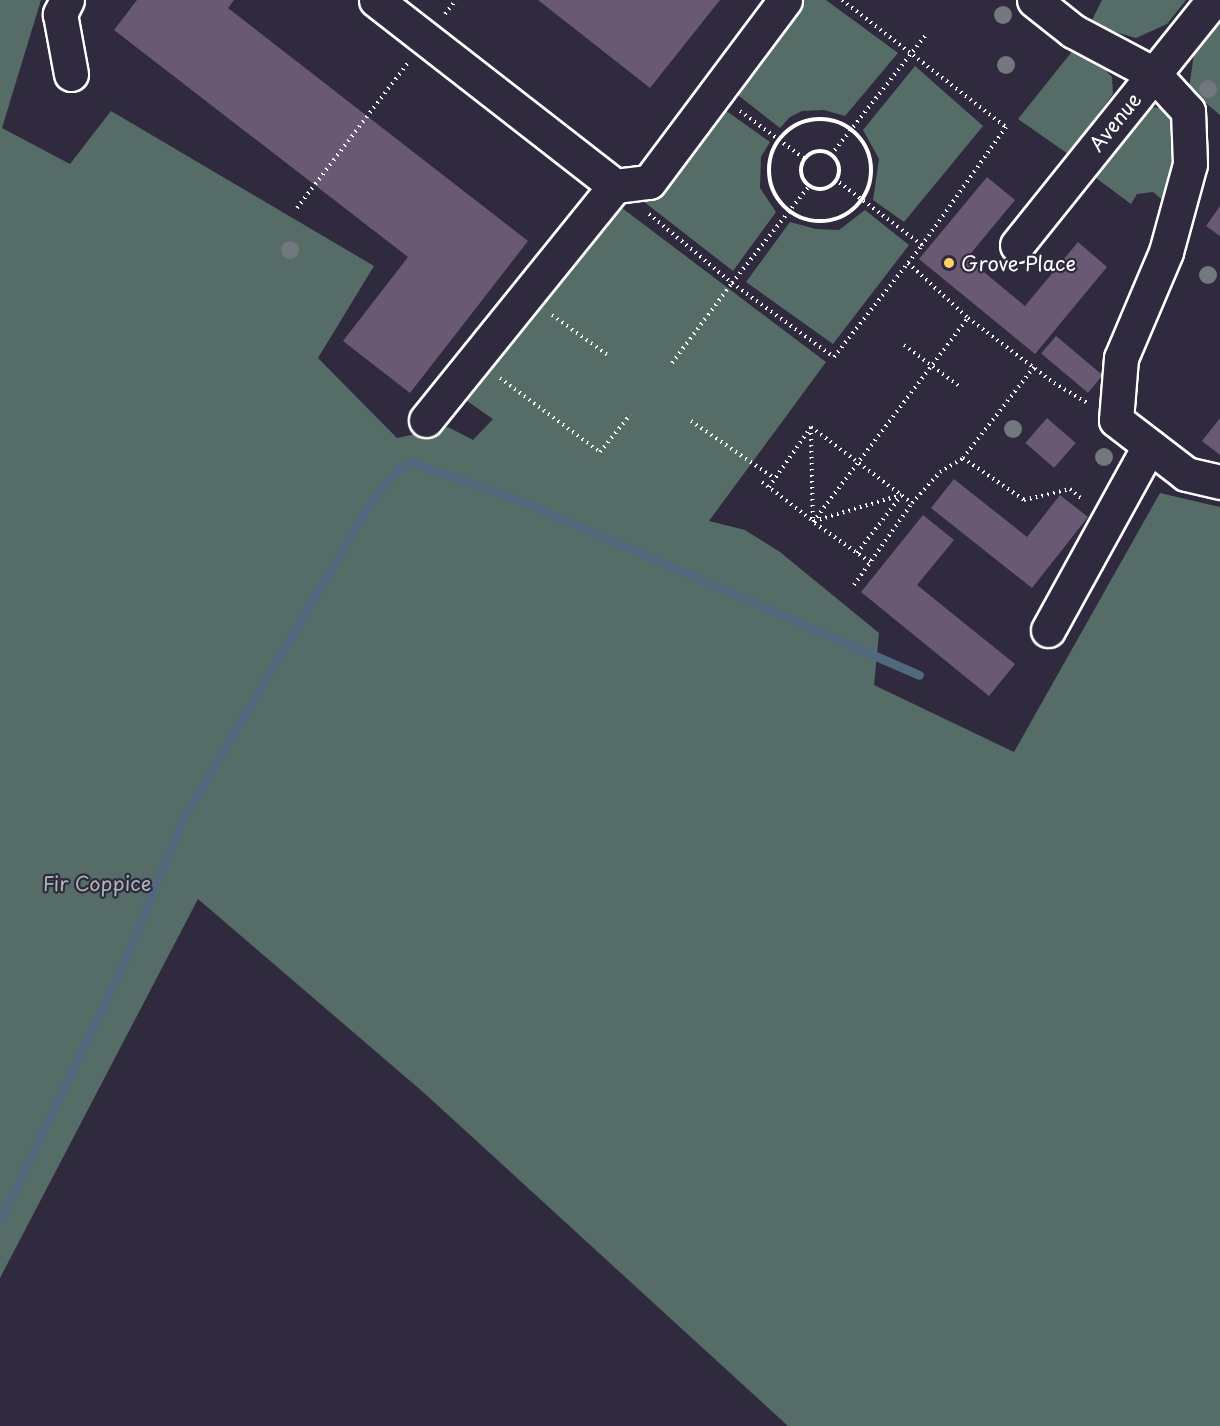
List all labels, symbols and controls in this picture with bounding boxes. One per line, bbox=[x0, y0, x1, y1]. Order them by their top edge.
street label: Avenue bbox=[1084, 88, 1146, 156]
place label: Grove Place bbox=[961, 251, 1077, 275]
marker: Grove Place bbox=[942, 256, 956, 270]
park label: Fir Coppice bbox=[43, 871, 151, 895]

